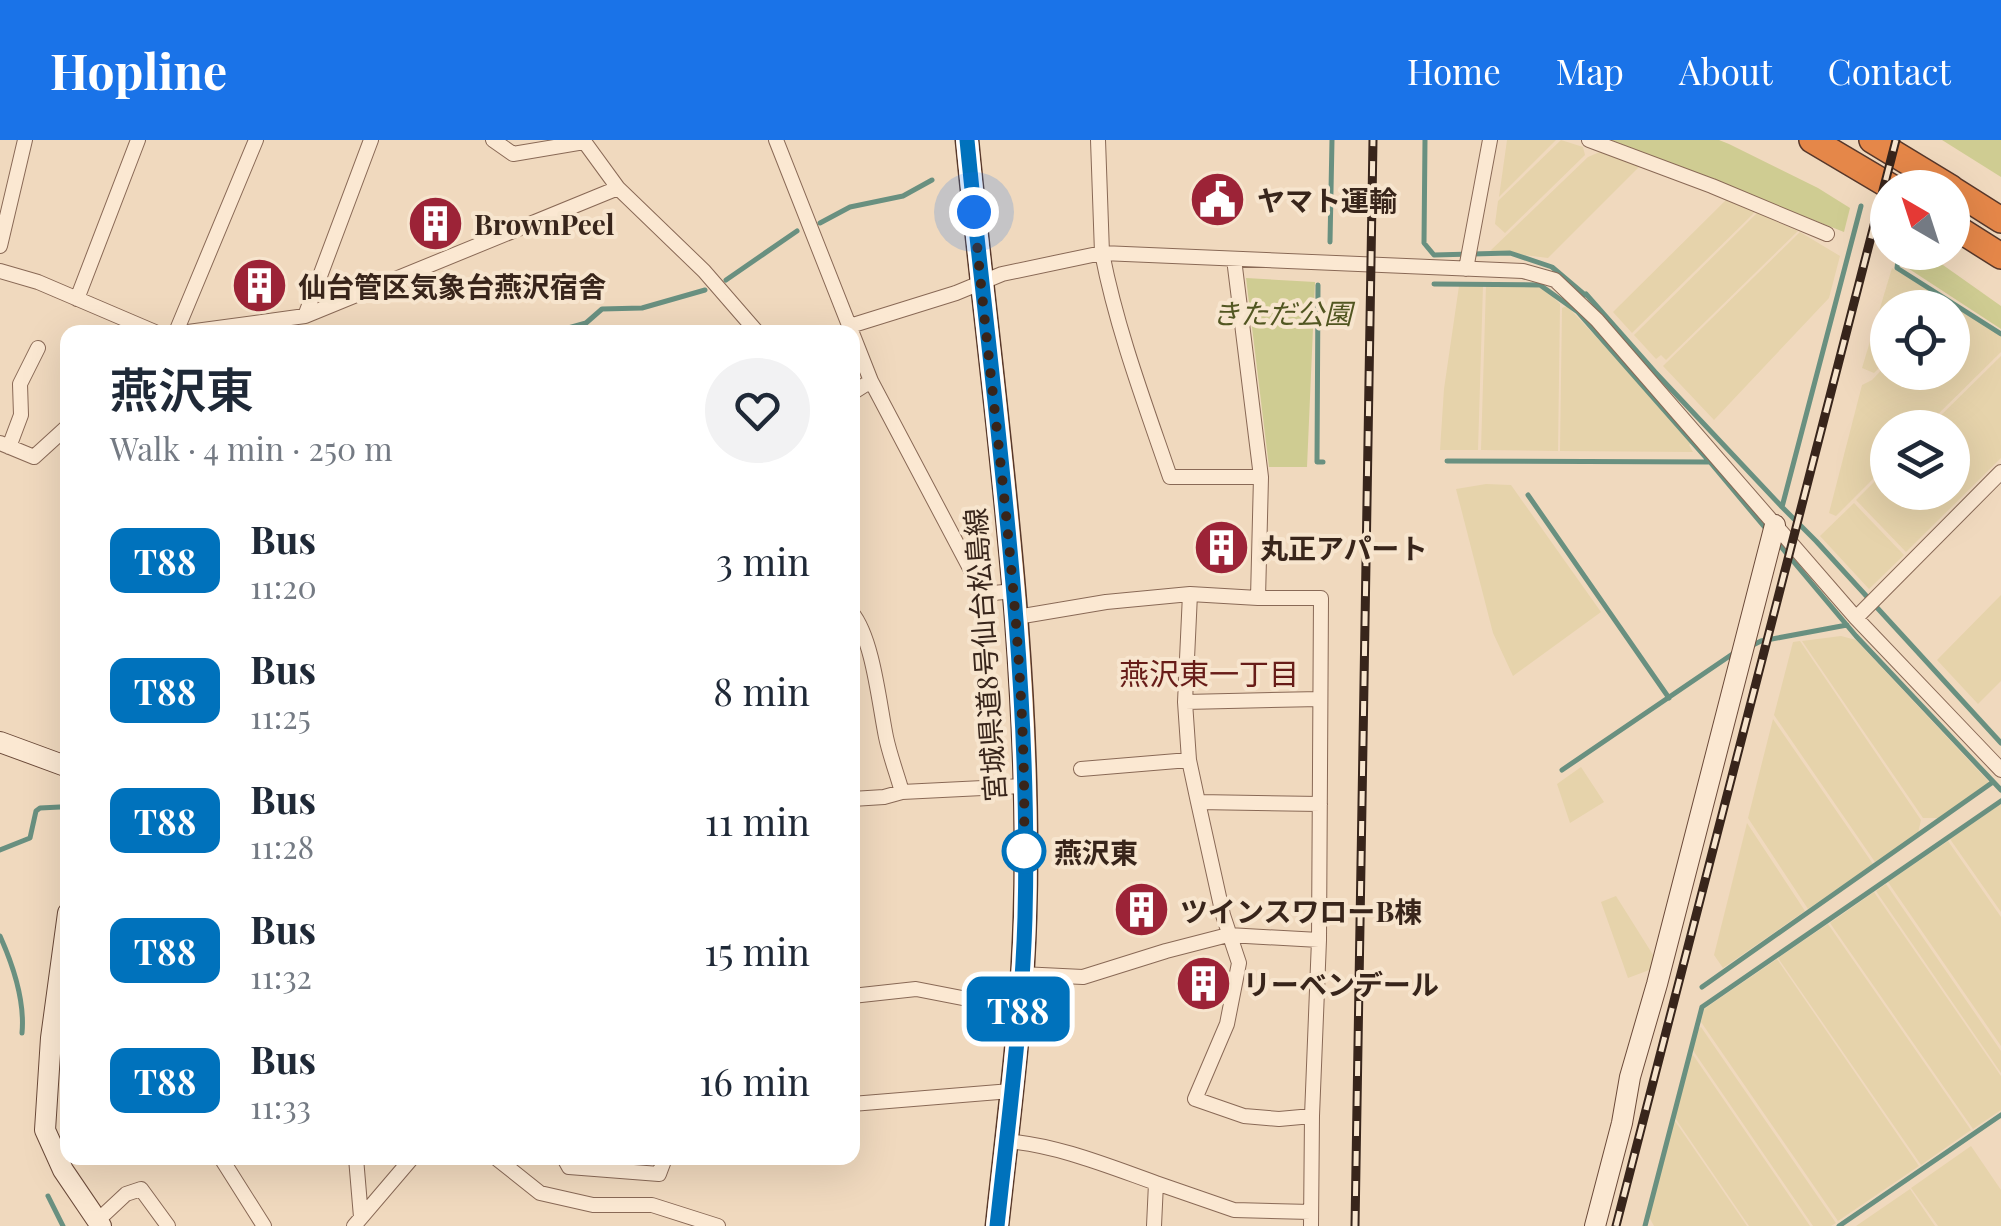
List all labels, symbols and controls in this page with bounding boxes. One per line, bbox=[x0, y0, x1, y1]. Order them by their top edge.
text: Hopline bbox=[50, 38, 227, 102]
text: Home bbox=[1407, 47, 1501, 94]
text: Map bbox=[1556, 47, 1624, 94]
text: About bbox=[1679, 47, 1773, 94]
text: Contact bbox=[1828, 47, 1951, 94]
public building icon: ヤマト運輸 bbox=[1188, 169, 1248, 229]
north arrow bbox=[1870, 170, 1970, 270]
map controls bbox=[1870, 170, 1970, 510]
place label: ヤマト運輸 bbox=[1257, 181, 1397, 218]
your location bbox=[949, 187, 999, 237]
building icon: BrownPeel bbox=[405, 193, 465, 253]
place label: BrownPeel bbox=[474, 205, 615, 242]
building icon: 仙台管区気象台燕沢宿舎 bbox=[229, 255, 289, 315]
place label: 仙台管区気象台燕沢宿舎 bbox=[298, 267, 606, 304]
button: locate bbox=[1870, 290, 1970, 390]
park label: きただ公園 bbox=[1212, 294, 1356, 331]
text: 燕沢東 bbox=[110, 356, 254, 420]
button: heart bbox=[705, 358, 810, 463]
button: layers bbox=[1870, 410, 1970, 510]
text: Walk · 4 min · 250 m bbox=[110, 426, 393, 469]
street label: 宮城県道8号仙台松島線 bbox=[955, 507, 1013, 803]
text: Bus bbox=[250, 513, 316, 564]
building icon: 丸正アパート bbox=[1191, 517, 1251, 577]
place label: 丸正アパート bbox=[1260, 529, 1427, 566]
text: 3 min bbox=[716, 535, 810, 586]
text: T88 bbox=[134, 537, 196, 584]
text: 11:20 bbox=[250, 564, 317, 607]
text: Bus bbox=[250, 643, 316, 694]
district label: 燕沢東一丁目 bbox=[1119, 653, 1299, 693]
text: 8 min bbox=[713, 665, 810, 716]
text: T88 bbox=[134, 667, 196, 714]
text: 11:25 bbox=[250, 694, 311, 737]
text: Bus bbox=[250, 773, 316, 824]
text: 11 min bbox=[705, 795, 810, 846]
text: T88 bbox=[134, 797, 196, 844]
text: 11:28 bbox=[250, 824, 314, 867]
marker: 燕沢東 bbox=[1003, 830, 1045, 872]
place label: 燕沢東 bbox=[1054, 833, 1138, 870]
building icon: ツインスワローB棟 bbox=[1111, 880, 1171, 940]
place label: ツインスワローB棟 bbox=[1180, 892, 1422, 929]
text: Bus bbox=[250, 903, 316, 954]
text: 15 min bbox=[704, 925, 810, 976]
text: T88 bbox=[134, 927, 196, 974]
building icon: リーベンデール bbox=[1174, 953, 1234, 1013]
text: 11:32 bbox=[250, 954, 312, 997]
place label: リーベンデール bbox=[1243, 965, 1439, 1002]
line badge: T88 bbox=[960, 976, 1076, 1042]
text: T88 bbox=[987, 986, 1049, 1033]
text: Bus bbox=[250, 1033, 316, 1084]
text: 16 min bbox=[699, 1055, 810, 1106]
text: T88 bbox=[134, 1057, 196, 1104]
text: 11:33 bbox=[250, 1084, 311, 1127]

